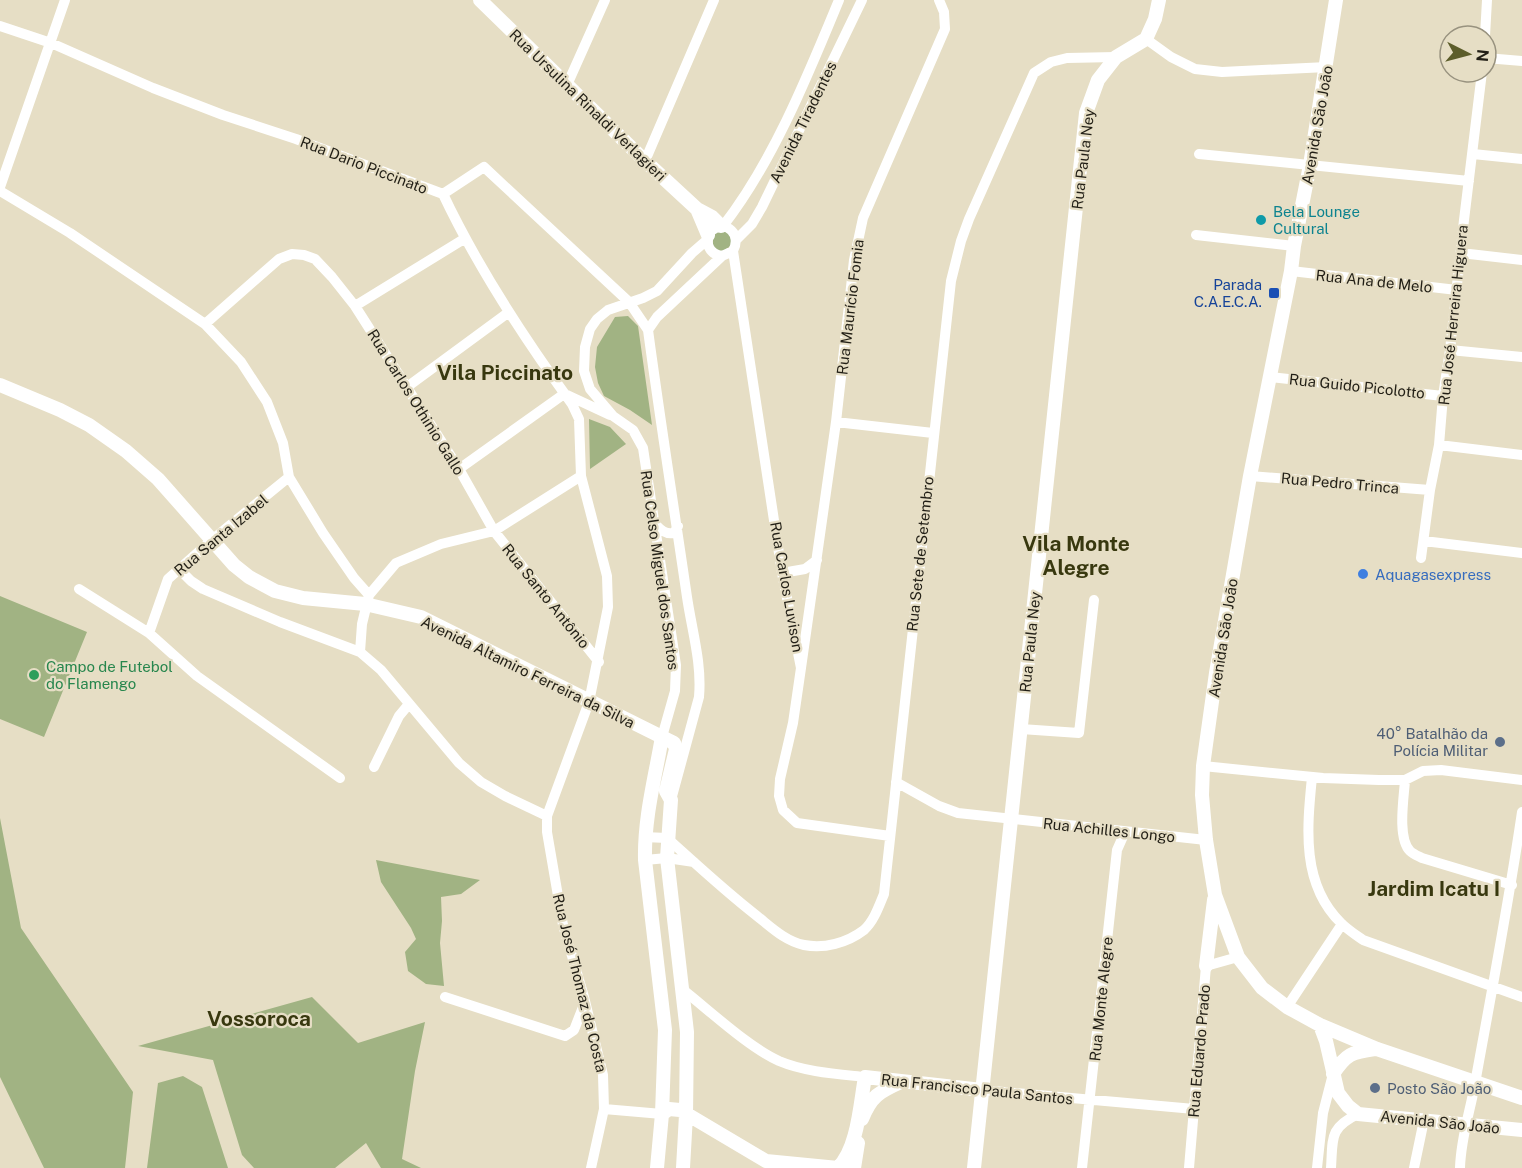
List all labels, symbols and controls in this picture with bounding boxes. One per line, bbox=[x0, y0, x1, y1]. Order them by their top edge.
north arrow bbox=[1438, 24, 1498, 84]
street label: Rua Ursulina Rinaldi Verlagieri bbox=[506, 26, 670, 184]
text: N bbox=[1472, 48, 1493, 63]
street label: Avenida Tiradentes bbox=[766, 59, 840, 185]
street label: Avenida São João bbox=[1298, 64, 1336, 186]
street label: Rua Paula Ney bbox=[1068, 108, 1098, 210]
street label: Rua Dario Piccinato bbox=[298, 133, 430, 197]
place label: Bela Lounge Cultural bbox=[1273, 203, 1360, 237]
marker: Bela Lounge Cultural bbox=[1254, 213, 1268, 227]
street label: Rua José Herreira Higuera bbox=[1435, 224, 1471, 406]
street label: Rua Maurício Fomia bbox=[833, 238, 867, 376]
street label: Rua Ana de Melo bbox=[1315, 266, 1433, 296]
place label: Parada C.A.E.C.A. bbox=[1194, 276, 1262, 310]
marker: Parada C.A.E.C.A. bbox=[1267, 286, 1281, 300]
street label: Rua Carlos Othinio Gallo bbox=[364, 326, 468, 478]
district label: Vila Piccinato bbox=[437, 360, 573, 385]
street label: Rua Guido Picolotto bbox=[1288, 370, 1426, 402]
street label: Rua Celso Miguel dos Santos bbox=[638, 469, 682, 671]
street label: Rua Pedro Trinca bbox=[1280, 469, 1400, 497]
street label: Rua Sete de Setembro bbox=[903, 476, 937, 632]
street label: Rua Santa Izabel bbox=[171, 491, 271, 579]
street label: Rua Carlos Luvison bbox=[767, 520, 807, 654]
district label: Vila Monte Alegre bbox=[1022, 531, 1130, 580]
street label: Rua Santo Antônio bbox=[499, 541, 593, 651]
place label: Aquagasexpress bbox=[1375, 566, 1491, 583]
marker: Aquagasexpress bbox=[1356, 567, 1370, 581]
street label: Avenida São João bbox=[1205, 577, 1241, 699]
street label: Rua Paula Ney bbox=[1016, 591, 1044, 693]
street label: Avenida Altamiro Ferreira da Silva bbox=[419, 613, 637, 731]
place label: Campo de Futebol do Flamengo bbox=[46, 658, 173, 692]
marker: Campo de Futebol do Flamengo bbox=[27, 668, 41, 682]
place label: 40° Batalhão da Polícia Militar bbox=[1376, 725, 1488, 759]
marker: 40° Batalhão da Polícia Militar bbox=[1493, 735, 1507, 749]
street label: Rua Achilles Longo bbox=[1042, 815, 1176, 845]
district label: Jardim Icatu I bbox=[1368, 876, 1500, 901]
street label: Rua José Thomaz da Costa bbox=[550, 892, 610, 1074]
street label: Rua Monte Alegre bbox=[1086, 936, 1116, 1062]
street label: Rua Eduardo Prado bbox=[1185, 984, 1213, 1118]
district label: Vossoroca bbox=[207, 1006, 311, 1031]
street label: Rua Francisco Paula Santos bbox=[880, 1070, 1074, 1108]
place label: Posto São João bbox=[1387, 1080, 1491, 1097]
marker: Posto São João bbox=[1368, 1081, 1382, 1095]
street label: Avenida São João bbox=[1379, 1107, 1501, 1137]

